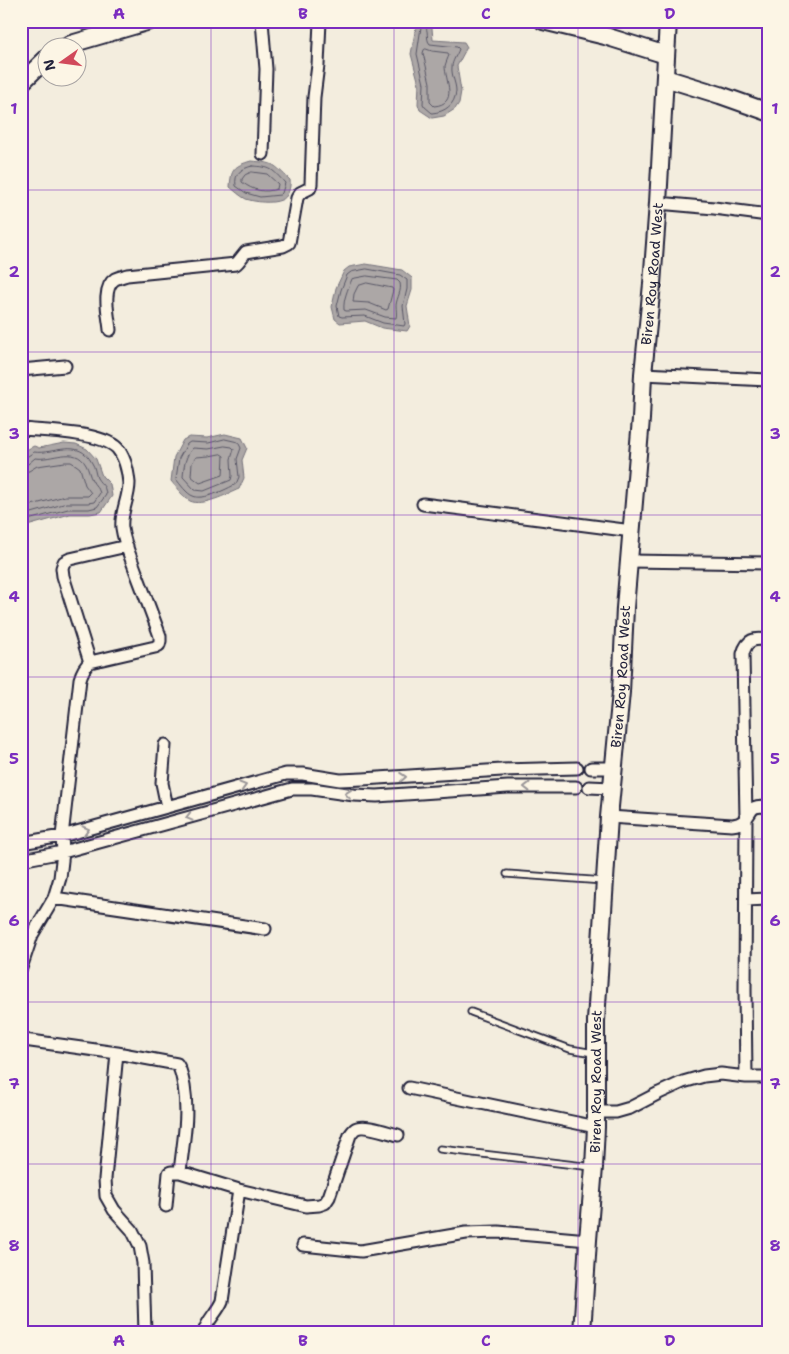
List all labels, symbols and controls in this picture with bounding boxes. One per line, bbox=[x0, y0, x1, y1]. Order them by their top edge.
text: A bbox=[113, 3, 125, 24]
text: B bbox=[298, 3, 308, 24]
text: C bbox=[481, 3, 491, 24]
text: D bbox=[664, 3, 676, 24]
north arrow bbox=[38, 38, 88, 88]
text: N bbox=[39, 58, 59, 73]
text: 1 bbox=[10, 98, 18, 119]
text: 1 bbox=[771, 98, 779, 119]
street label: Biren Roy Road West bbox=[637, 202, 667, 346]
text: 2 bbox=[8, 261, 20, 282]
text: 2 bbox=[769, 261, 781, 282]
text: 3 bbox=[8, 423, 20, 444]
text: 3 bbox=[769, 423, 781, 444]
text: 4 bbox=[8, 586, 20, 607]
text: 4 bbox=[769, 586, 781, 607]
street label: Biren Roy Road West bbox=[607, 605, 634, 749]
text: 5 bbox=[9, 748, 19, 769]
text: 5 bbox=[770, 748, 780, 769]
one-way arrow bbox=[399, 772, 407, 783]
one-way arrow bbox=[238, 781, 247, 792]
one-way arrow bbox=[523, 782, 531, 792]
one-way arrow bbox=[343, 789, 351, 800]
one-way arrow bbox=[186, 811, 194, 821]
one-way arrow bbox=[81, 825, 90, 835]
text: 6 bbox=[8, 910, 20, 931]
text: 6 bbox=[769, 910, 781, 931]
street label: Biren Roy Road West bbox=[586, 1009, 606, 1153]
text: 7 bbox=[8, 1073, 20, 1094]
text: 7 bbox=[769, 1073, 781, 1094]
text: 8 bbox=[8, 1235, 20, 1256]
text: 8 bbox=[769, 1235, 781, 1256]
text: A bbox=[113, 1330, 125, 1351]
text: B bbox=[298, 1330, 308, 1351]
text: C bbox=[481, 1330, 491, 1351]
text: D bbox=[664, 1330, 676, 1351]

